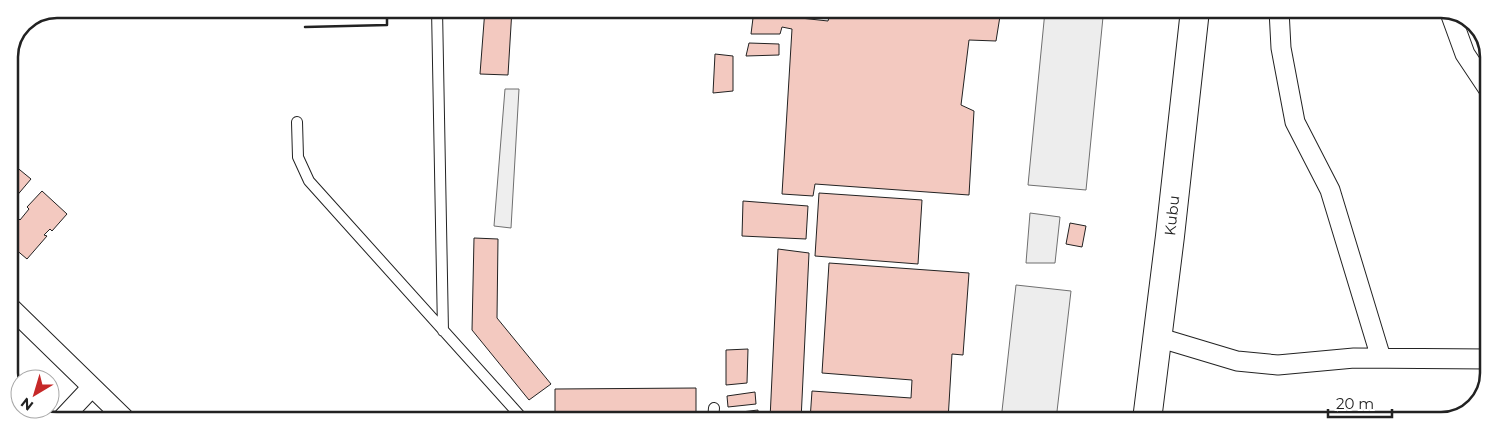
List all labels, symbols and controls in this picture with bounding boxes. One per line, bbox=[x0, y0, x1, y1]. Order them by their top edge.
street label: Kubu bbox=[1160, 194, 1183, 237]
north arrow bbox=[10, 369, 60, 419]
scale bar bbox=[1328, 386, 1392, 418]
text: N bbox=[17, 394, 37, 415]
text: 20 m bbox=[1336, 394, 1374, 413]

